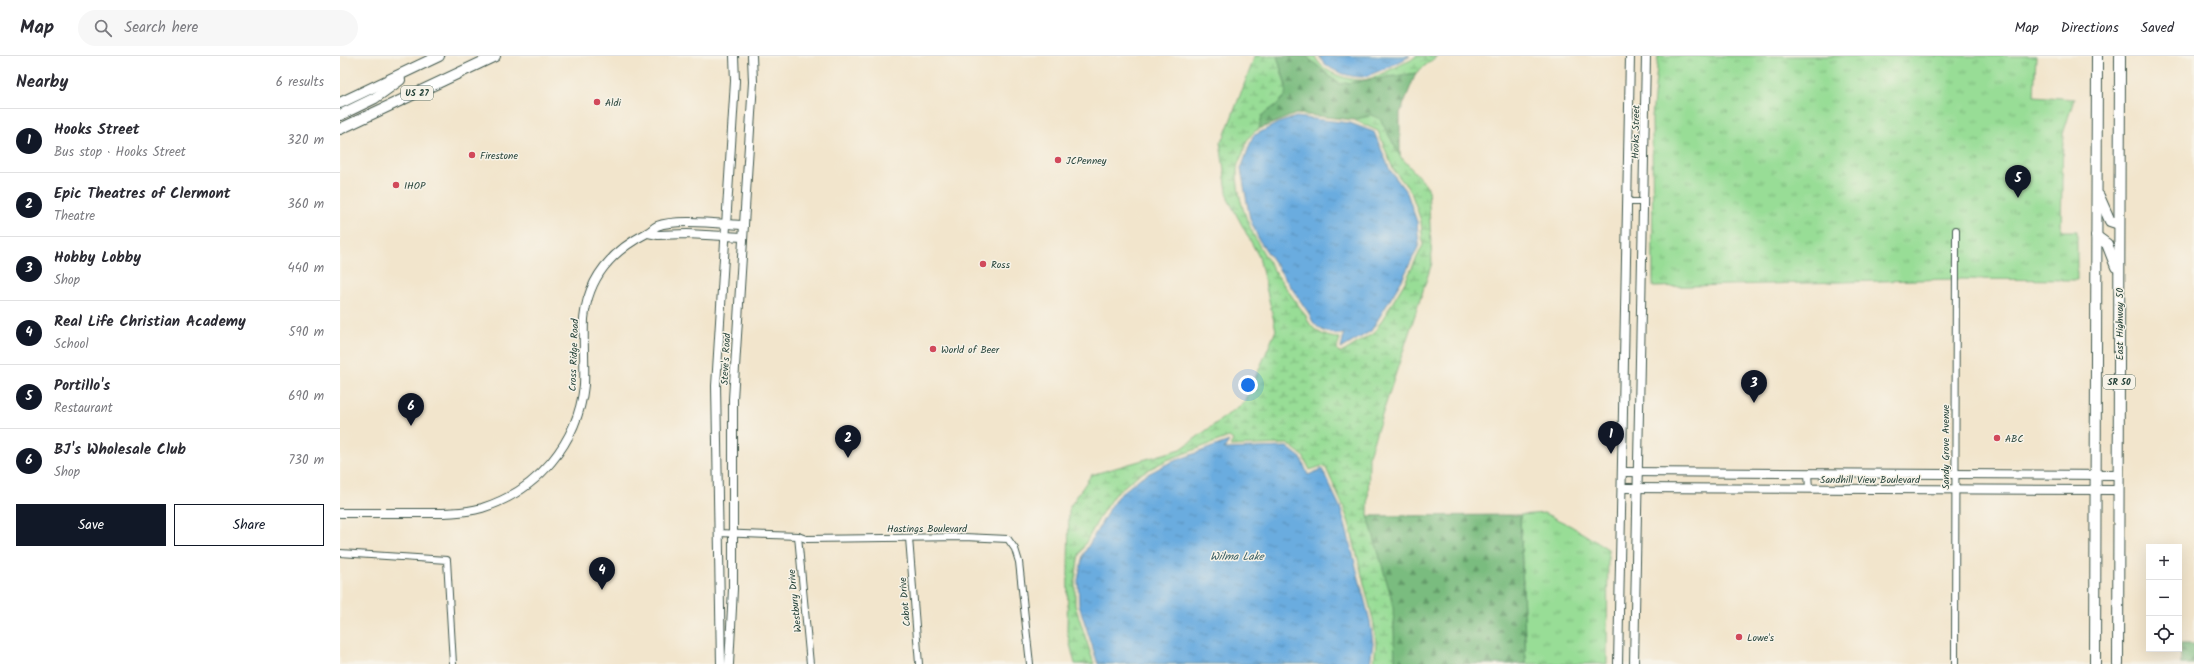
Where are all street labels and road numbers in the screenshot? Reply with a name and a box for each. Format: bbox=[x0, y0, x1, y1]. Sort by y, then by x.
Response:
road number: US 27 bbox=[401, 86, 433, 100]
street label: Hooks Street bbox=[1628, 105, 1644, 159]
street label: East Highway 50 bbox=[2112, 288, 2128, 360]
street label: Cross Ridge Road bbox=[565, 317, 583, 392]
street label: Steve's Road bbox=[717, 332, 735, 386]
road number: SR 50 bbox=[2103, 375, 2135, 389]
street label: Sandy Grove Avenue bbox=[1938, 404, 1954, 490]
street label: Sandhill View Boulevard bbox=[1820, 472, 1921, 488]
street label: Hastings Boulevard bbox=[887, 521, 968, 537]
street label: Westbury Drive bbox=[784, 568, 806, 633]
street label: Cabot Drive bbox=[895, 576, 915, 627]

